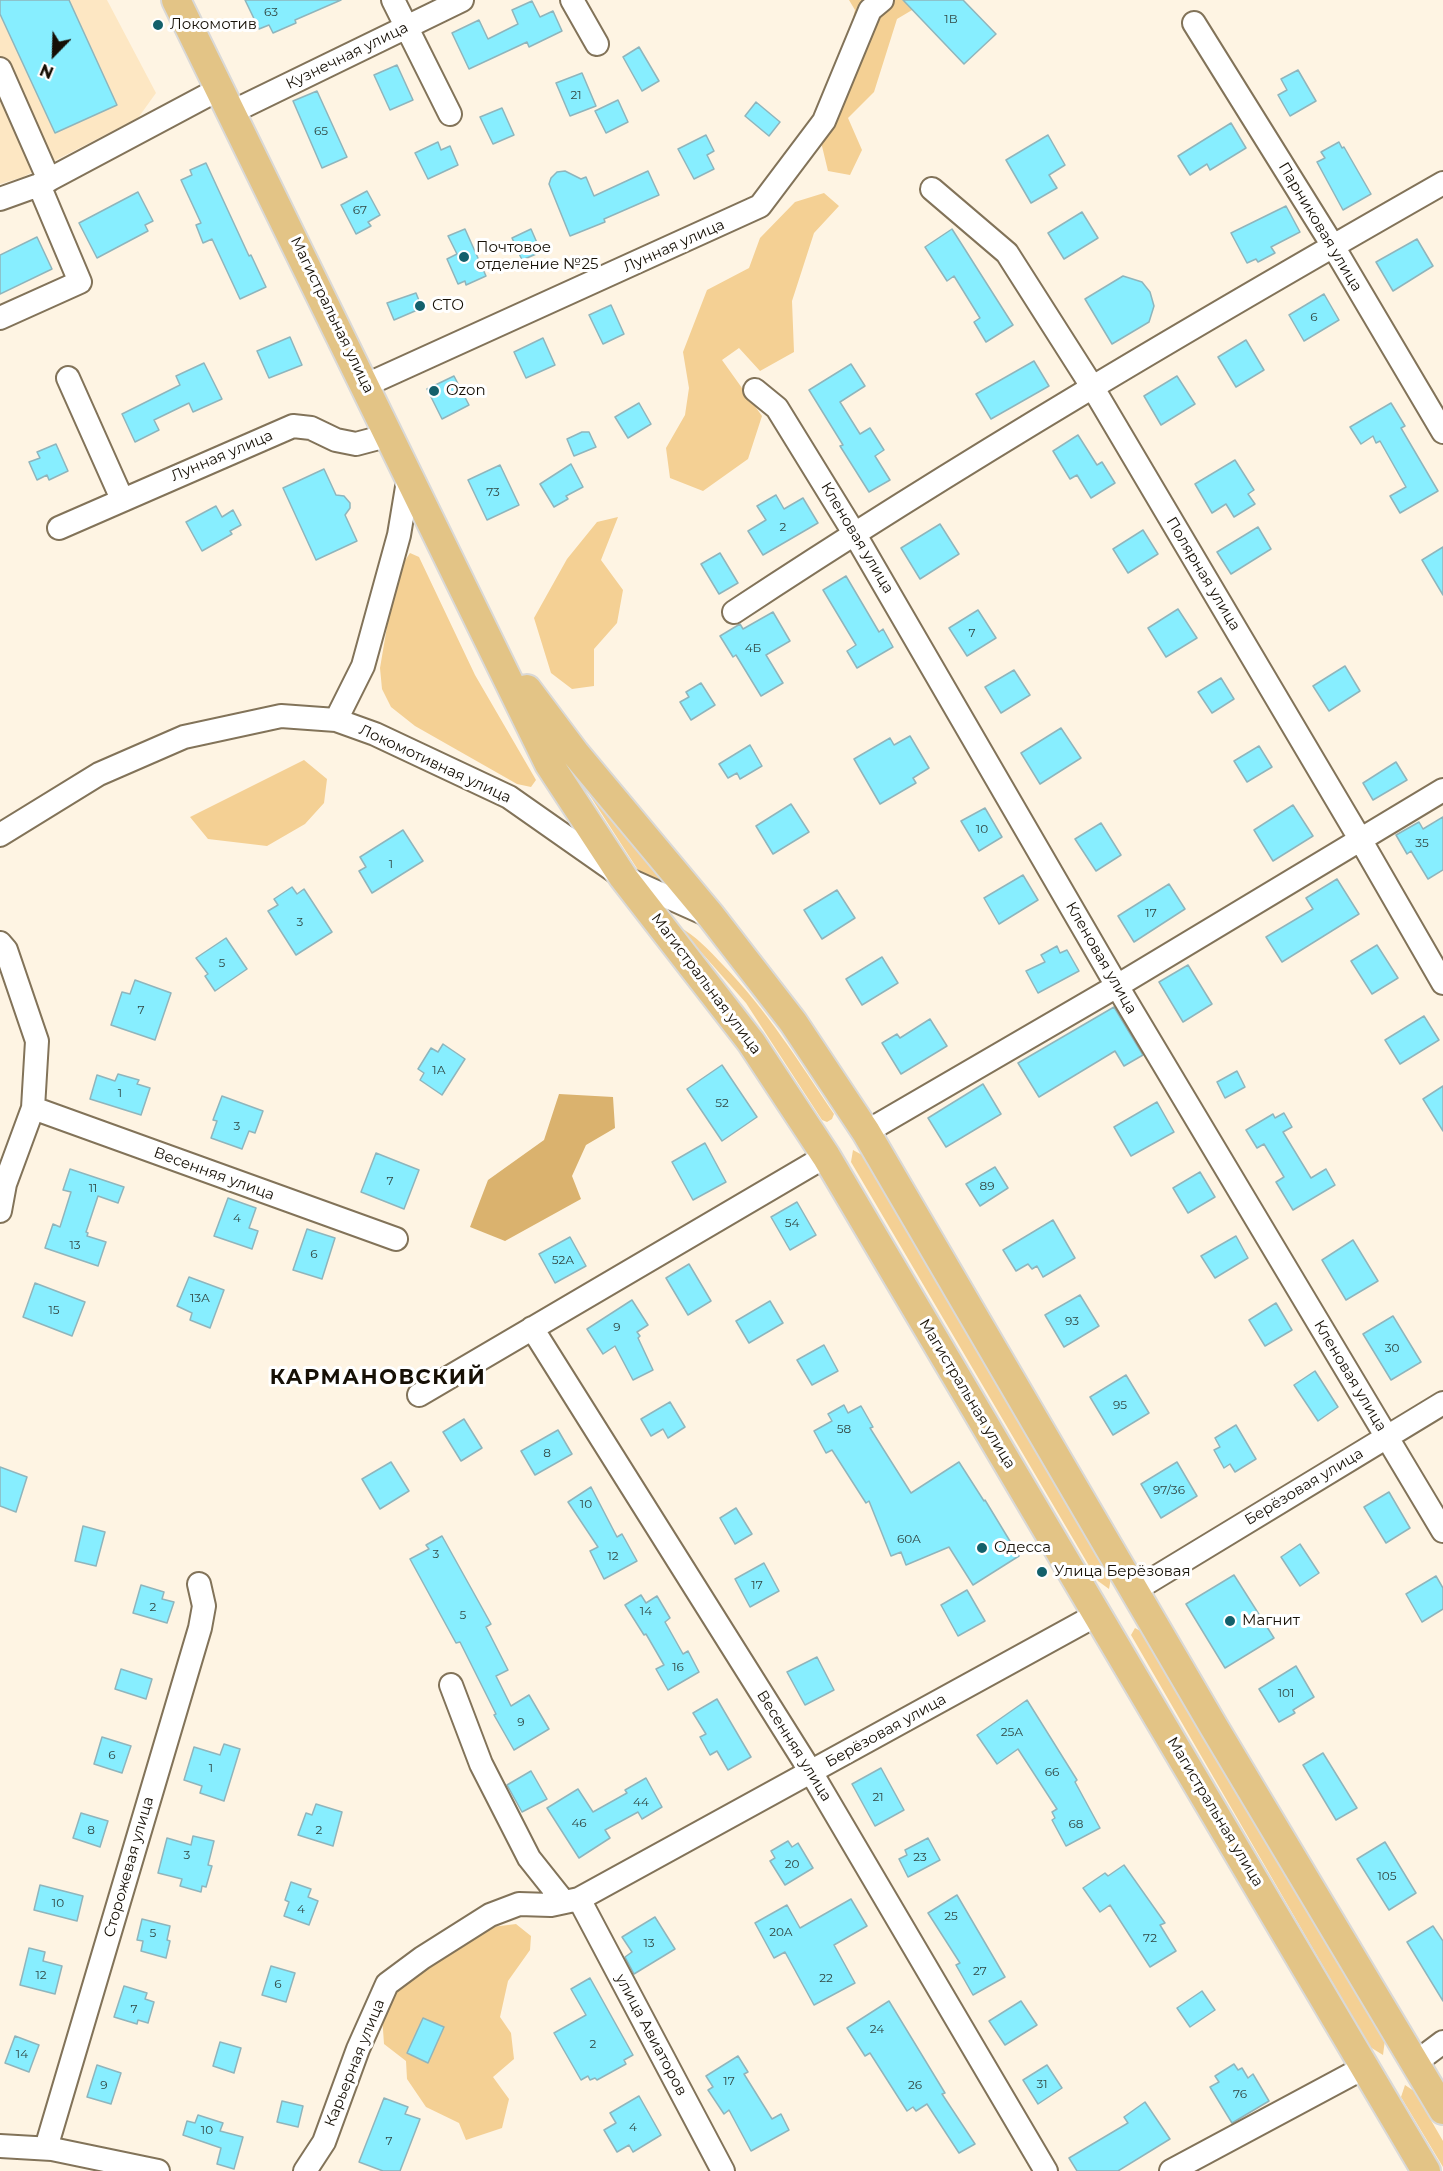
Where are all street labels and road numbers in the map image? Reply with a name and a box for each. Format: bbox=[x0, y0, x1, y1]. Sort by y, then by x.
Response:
street label: Кузнечная улица bbox=[283, 19, 411, 93]
street label: Парниковая улица bbox=[1274, 159, 1366, 295]
street label: Лунная улица bbox=[621, 216, 727, 276]
street label: Магистральная улица bbox=[286, 234, 378, 396]
street label: Лунная улица bbox=[168, 426, 276, 486]
street label: Кленовая улица bbox=[817, 479, 897, 597]
street label: Полярная улица bbox=[1162, 514, 1244, 634]
street label: Локомотивная улица bbox=[356, 721, 514, 807]
street label: Кленовая улица bbox=[1062, 899, 1140, 1017]
street label: Магистральная улица bbox=[647, 910, 765, 1058]
street label: Весенняя улица bbox=[151, 1144, 277, 1204]
street label: Магистральная улица bbox=[915, 1316, 1019, 1472]
street label: Кленовая улица bbox=[1310, 1317, 1390, 1435]
street label: Берёзовая улица bbox=[1242, 1445, 1366, 1529]
street label: Весенняя улица bbox=[753, 1687, 835, 1805]
street label: Берёзовая улица bbox=[823, 1690, 949, 1772]
street label: Магистральная улица bbox=[1163, 1734, 1267, 1890]
street label: Сторожевая улица bbox=[100, 1795, 158, 1939]
street label: улица Авиаторов bbox=[611, 1971, 691, 2099]
street label: Карьерная улица bbox=[321, 1997, 389, 2129]

